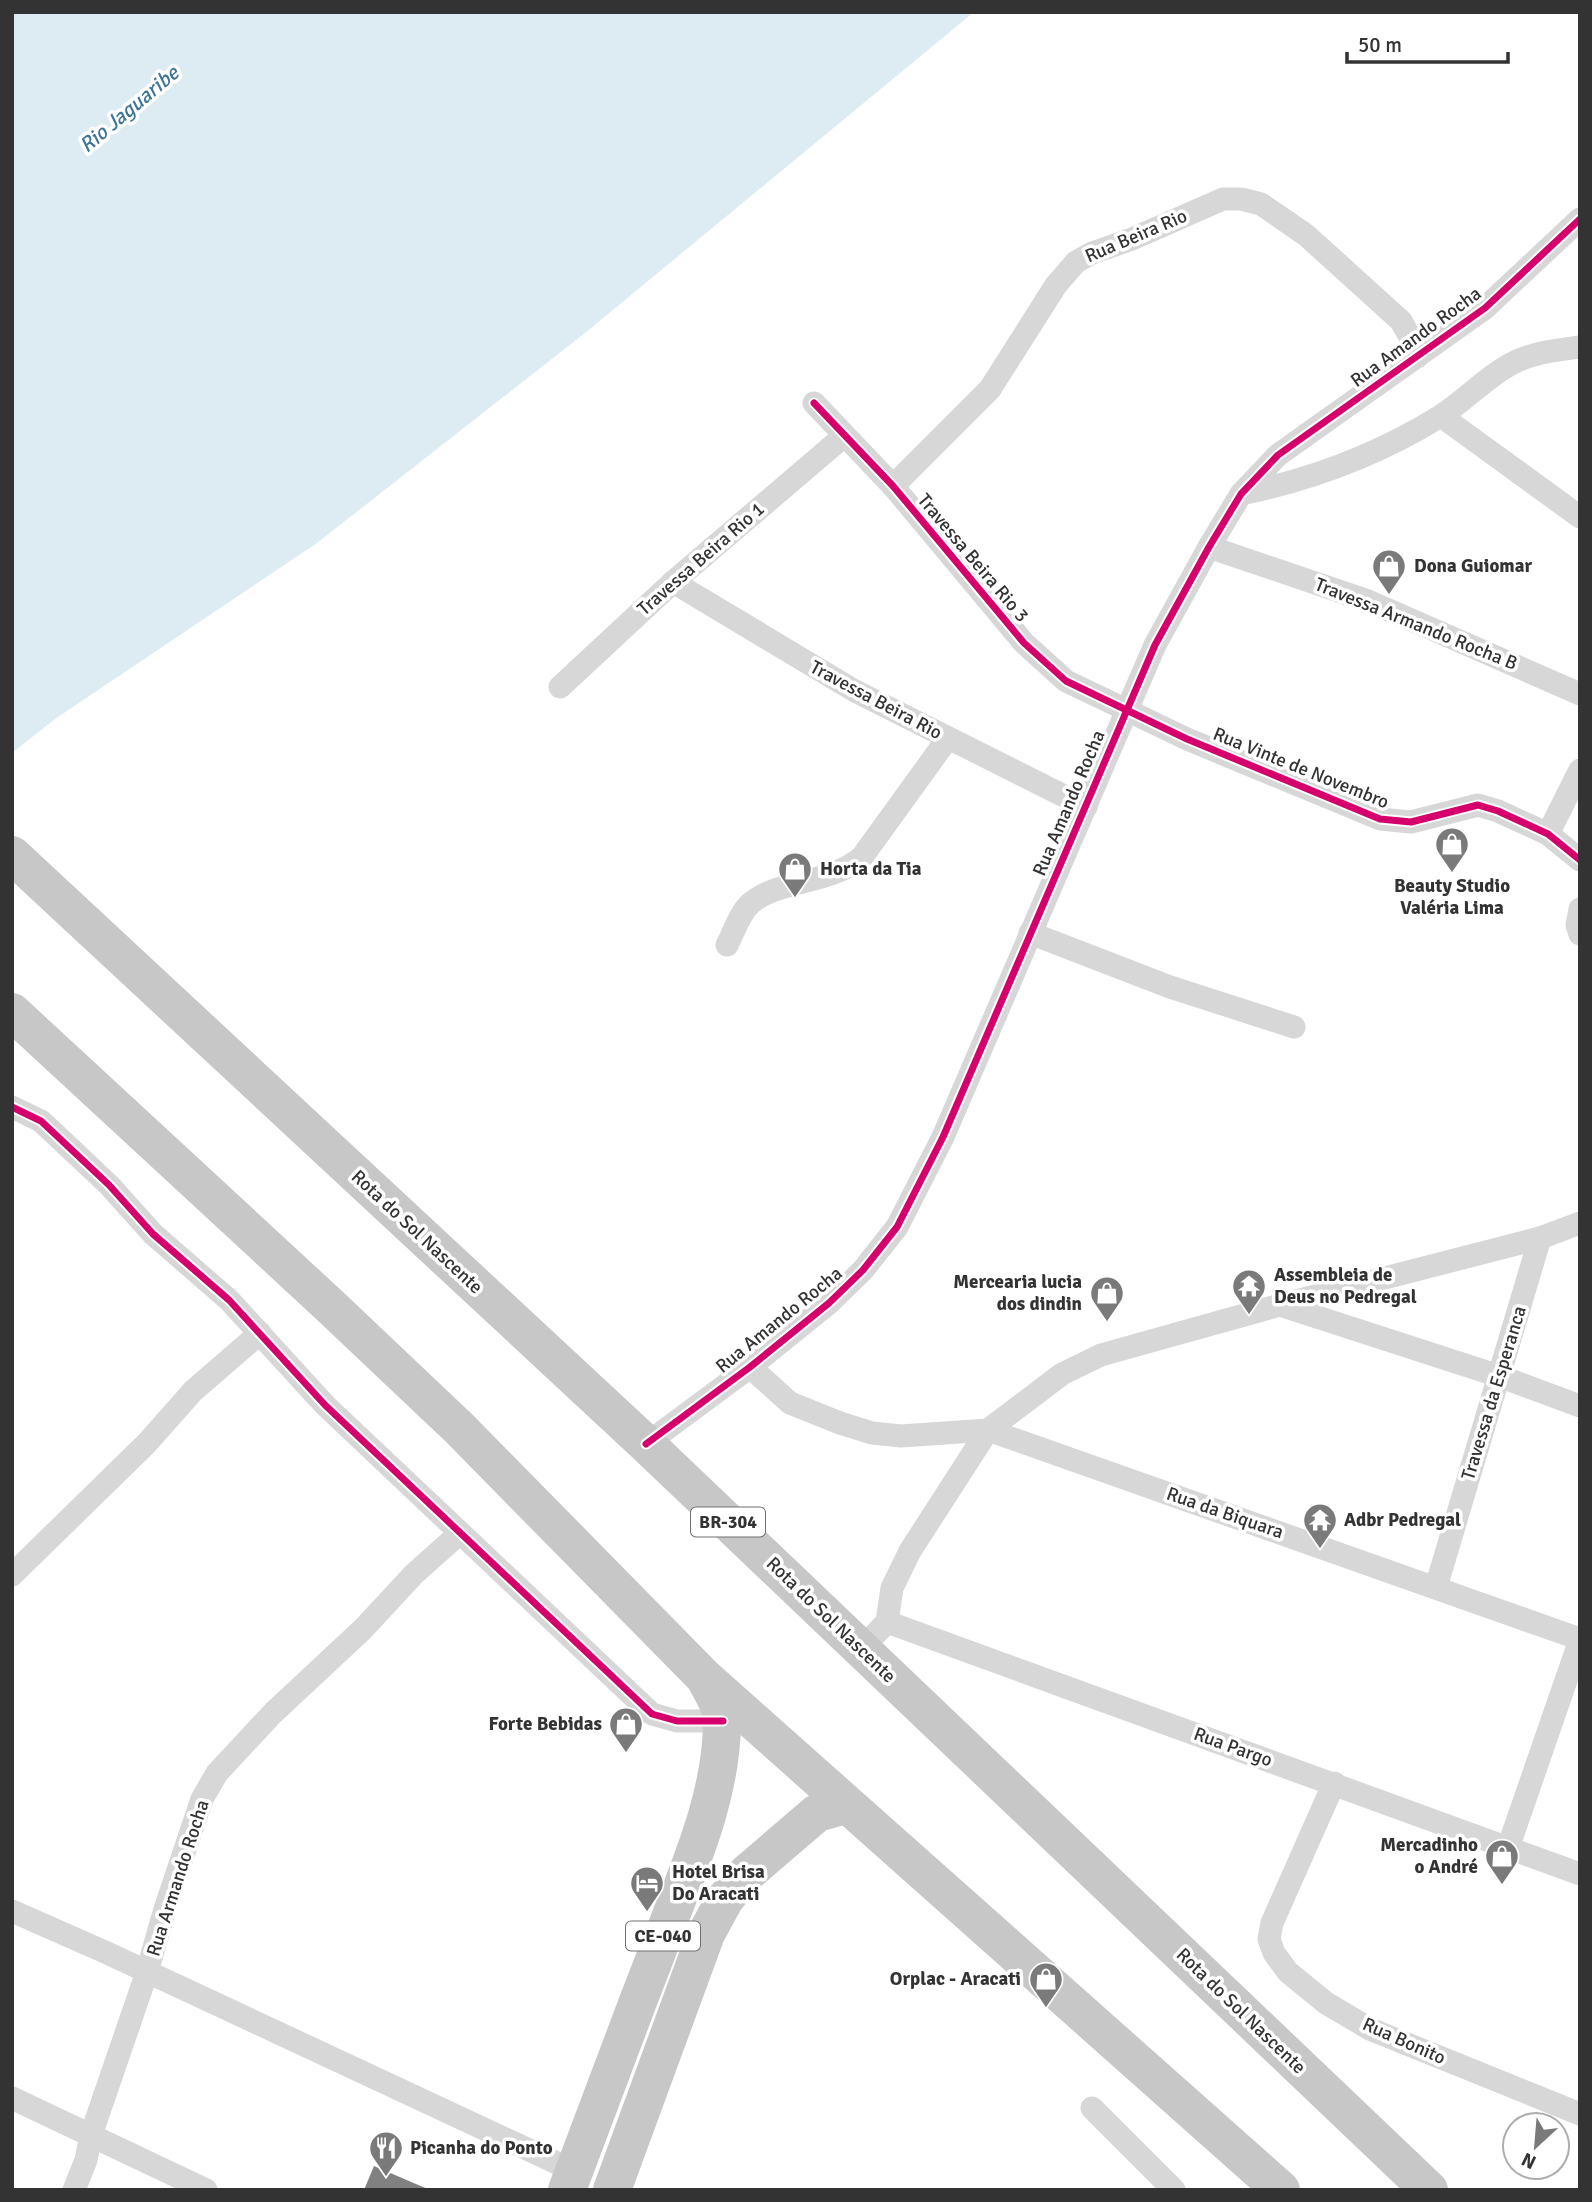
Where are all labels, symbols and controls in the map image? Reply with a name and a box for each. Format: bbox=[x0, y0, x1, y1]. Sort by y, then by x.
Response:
scale bar bbox=[1347, 21, 1508, 65]
text: 50 m bbox=[1358, 32, 1402, 58]
water label: Rio Jaguaribe bbox=[74, 59, 185, 158]
street label: Rua Beira Rio bbox=[1081, 204, 1191, 268]
street label: Rua Amando Rocha bbox=[1346, 281, 1486, 393]
street label: Travessa Beira Rio 3 bbox=[912, 489, 1034, 627]
street label: Travessa Beira Rio 1 bbox=[632, 497, 770, 621]
shop icon: Dona Guiomar bbox=[1370, 547, 1408, 596]
place label: Dona Guiomar bbox=[1414, 554, 1532, 578]
street label: Travessa Armando Rocha B bbox=[1311, 572, 1521, 676]
street label: Travessa Beira Rio bbox=[806, 655, 946, 745]
street label: Rua Vinte de Novembro bbox=[1209, 722, 1393, 814]
street label: Rua Amando Rocha bbox=[1027, 726, 1111, 880]
shop icon: Beauty Studio Valéria Lima bbox=[1433, 825, 1471, 874]
shop icon: Horta da Tia bbox=[776, 850, 814, 899]
place label: Horta da Tia bbox=[820, 857, 922, 881]
place label: Beauty Studio Valéria Lima bbox=[1394, 874, 1510, 920]
street label: Rota do Sol Nascente bbox=[346, 1165, 488, 1299]
street label: Rua Amando Rocha bbox=[711, 1262, 847, 1378]
place label: Assembleia de Deus no Pedregal bbox=[1274, 1263, 1417, 1309]
temple icon: Assembleia de Deus no Pedregal bbox=[1230, 1267, 1268, 1316]
place label: Mercearia lucia dos dindin bbox=[953, 1270, 1082, 1316]
shop icon: Mercearia lucia dos dindin bbox=[1088, 1274, 1126, 1323]
street label: Travessa da Esperanca bbox=[1456, 1303, 1532, 1483]
street label: Rua da Biquara bbox=[1163, 1482, 1287, 1544]
temple icon: Adbr Pedregal bbox=[1301, 1501, 1339, 1550]
road number: BR-304 bbox=[691, 1507, 765, 1536]
place label: Adbr Pedregal bbox=[1344, 1508, 1461, 1532]
street label: Rota do Sol Nascente bbox=[761, 1552, 901, 1688]
shop icon: Forte Bebidas bbox=[607, 1705, 645, 1754]
place label: Forte Bebidas bbox=[488, 1712, 602, 1736]
street label: Rua Pargo bbox=[1190, 1722, 1276, 1772]
street label: Rua Armando Rocha bbox=[141, 1797, 215, 1959]
place label: Mercadinho o André bbox=[1380, 1833, 1478, 1879]
shop icon: Mercadinho o André bbox=[1483, 1837, 1521, 1886]
place label: Hotel Brisa Do Aracati bbox=[672, 1860, 765, 1906]
hotel icon: Hotel Brisa Do Aracati bbox=[628, 1864, 666, 1913]
road number: CE-040 bbox=[626, 1922, 700, 1950]
street label: Rota do Sol Nascente bbox=[1171, 1943, 1311, 2079]
shop icon: Orplac - Aracati bbox=[1027, 1960, 1065, 2009]
place label: Orplac - Aracati bbox=[890, 1967, 1021, 1991]
street label: Rua Bonito bbox=[1359, 2012, 1449, 2070]
north arrow bbox=[1501, 2111, 1571, 2181]
restaurant icon: Picanha do Ponto bbox=[367, 2129, 405, 2178]
place label: Picanha do Ponto bbox=[410, 2136, 553, 2160]
text: N bbox=[1518, 2147, 1540, 2174]

